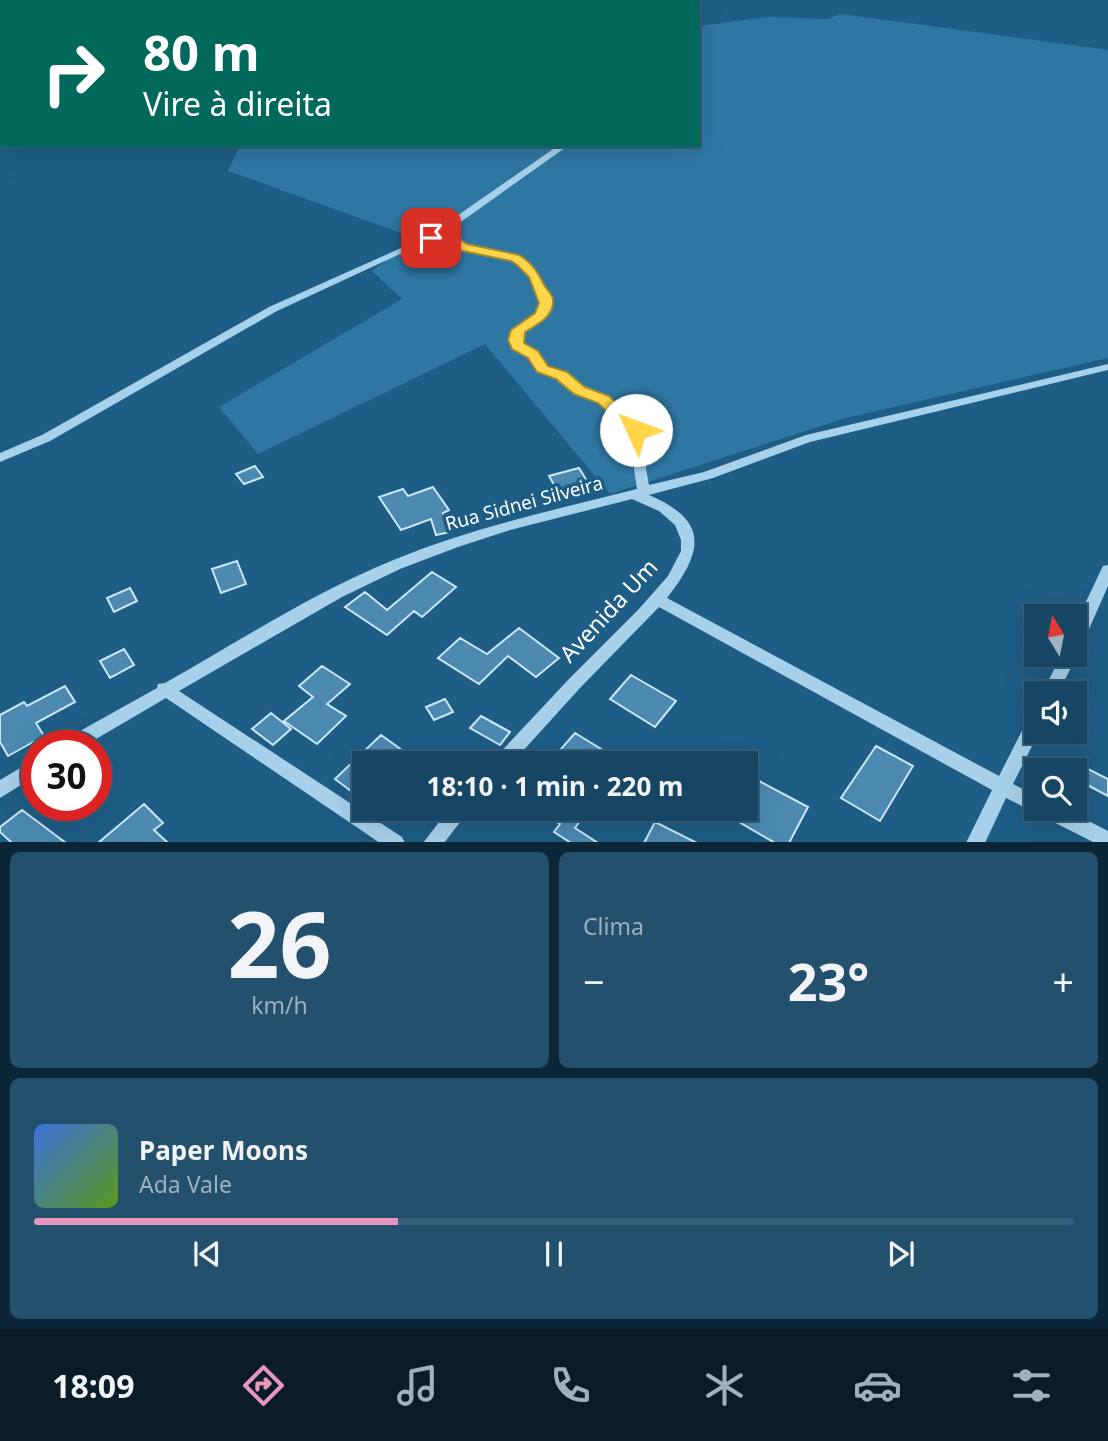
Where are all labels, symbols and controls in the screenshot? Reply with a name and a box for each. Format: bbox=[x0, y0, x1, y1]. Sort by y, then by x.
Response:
text: 80 m bbox=[143, 19, 260, 85]
icon: right bbox=[28, 28, 119, 119]
text: Vire à direita bbox=[143, 82, 332, 125]
pin bbox=[401, 208, 461, 268]
icon: arrive bbox=[412, 219, 450, 257]
position arrow bbox=[599, 393, 673, 467]
street label: Rua Sidnei Silveira bbox=[442, 469, 606, 537]
street label: Avenida Um bbox=[552, 551, 664, 669]
north arrow bbox=[1024, 604, 1087, 667]
map controls bbox=[1024, 604, 1087, 821]
button: sound bbox=[1024, 681, 1087, 744]
speed limit sign: 30 bbox=[21, 730, 112, 821]
button: search bbox=[1024, 758, 1087, 821]
text: 18:10 · 1 min · 220 m bbox=[427, 768, 683, 804]
text: 26 bbox=[227, 881, 332, 1005]
text: Clima bbox=[583, 910, 644, 942]
text: 23° bbox=[788, 945, 869, 1016]
text: − bbox=[583, 955, 605, 1007]
text: + bbox=[1052, 955, 1074, 1007]
text: km/h bbox=[251, 989, 308, 1021]
text: Paper Moons bbox=[139, 1132, 308, 1168]
text: Ada Vale bbox=[139, 1168, 232, 1200]
icon: previous bbox=[188, 1235, 226, 1273]
icon: pause bbox=[535, 1235, 573, 1273]
icon: next bbox=[882, 1235, 920, 1273]
icon: directions bbox=[239, 1361, 288, 1410]
icon: music bbox=[393, 1361, 442, 1410]
icon: phone bbox=[546, 1361, 595, 1410]
icon: climate bbox=[700, 1361, 749, 1410]
icon: car bbox=[853, 1361, 902, 1410]
icon: filters bbox=[1007, 1361, 1056, 1410]
text: 18:09 bbox=[52, 1364, 134, 1407]

